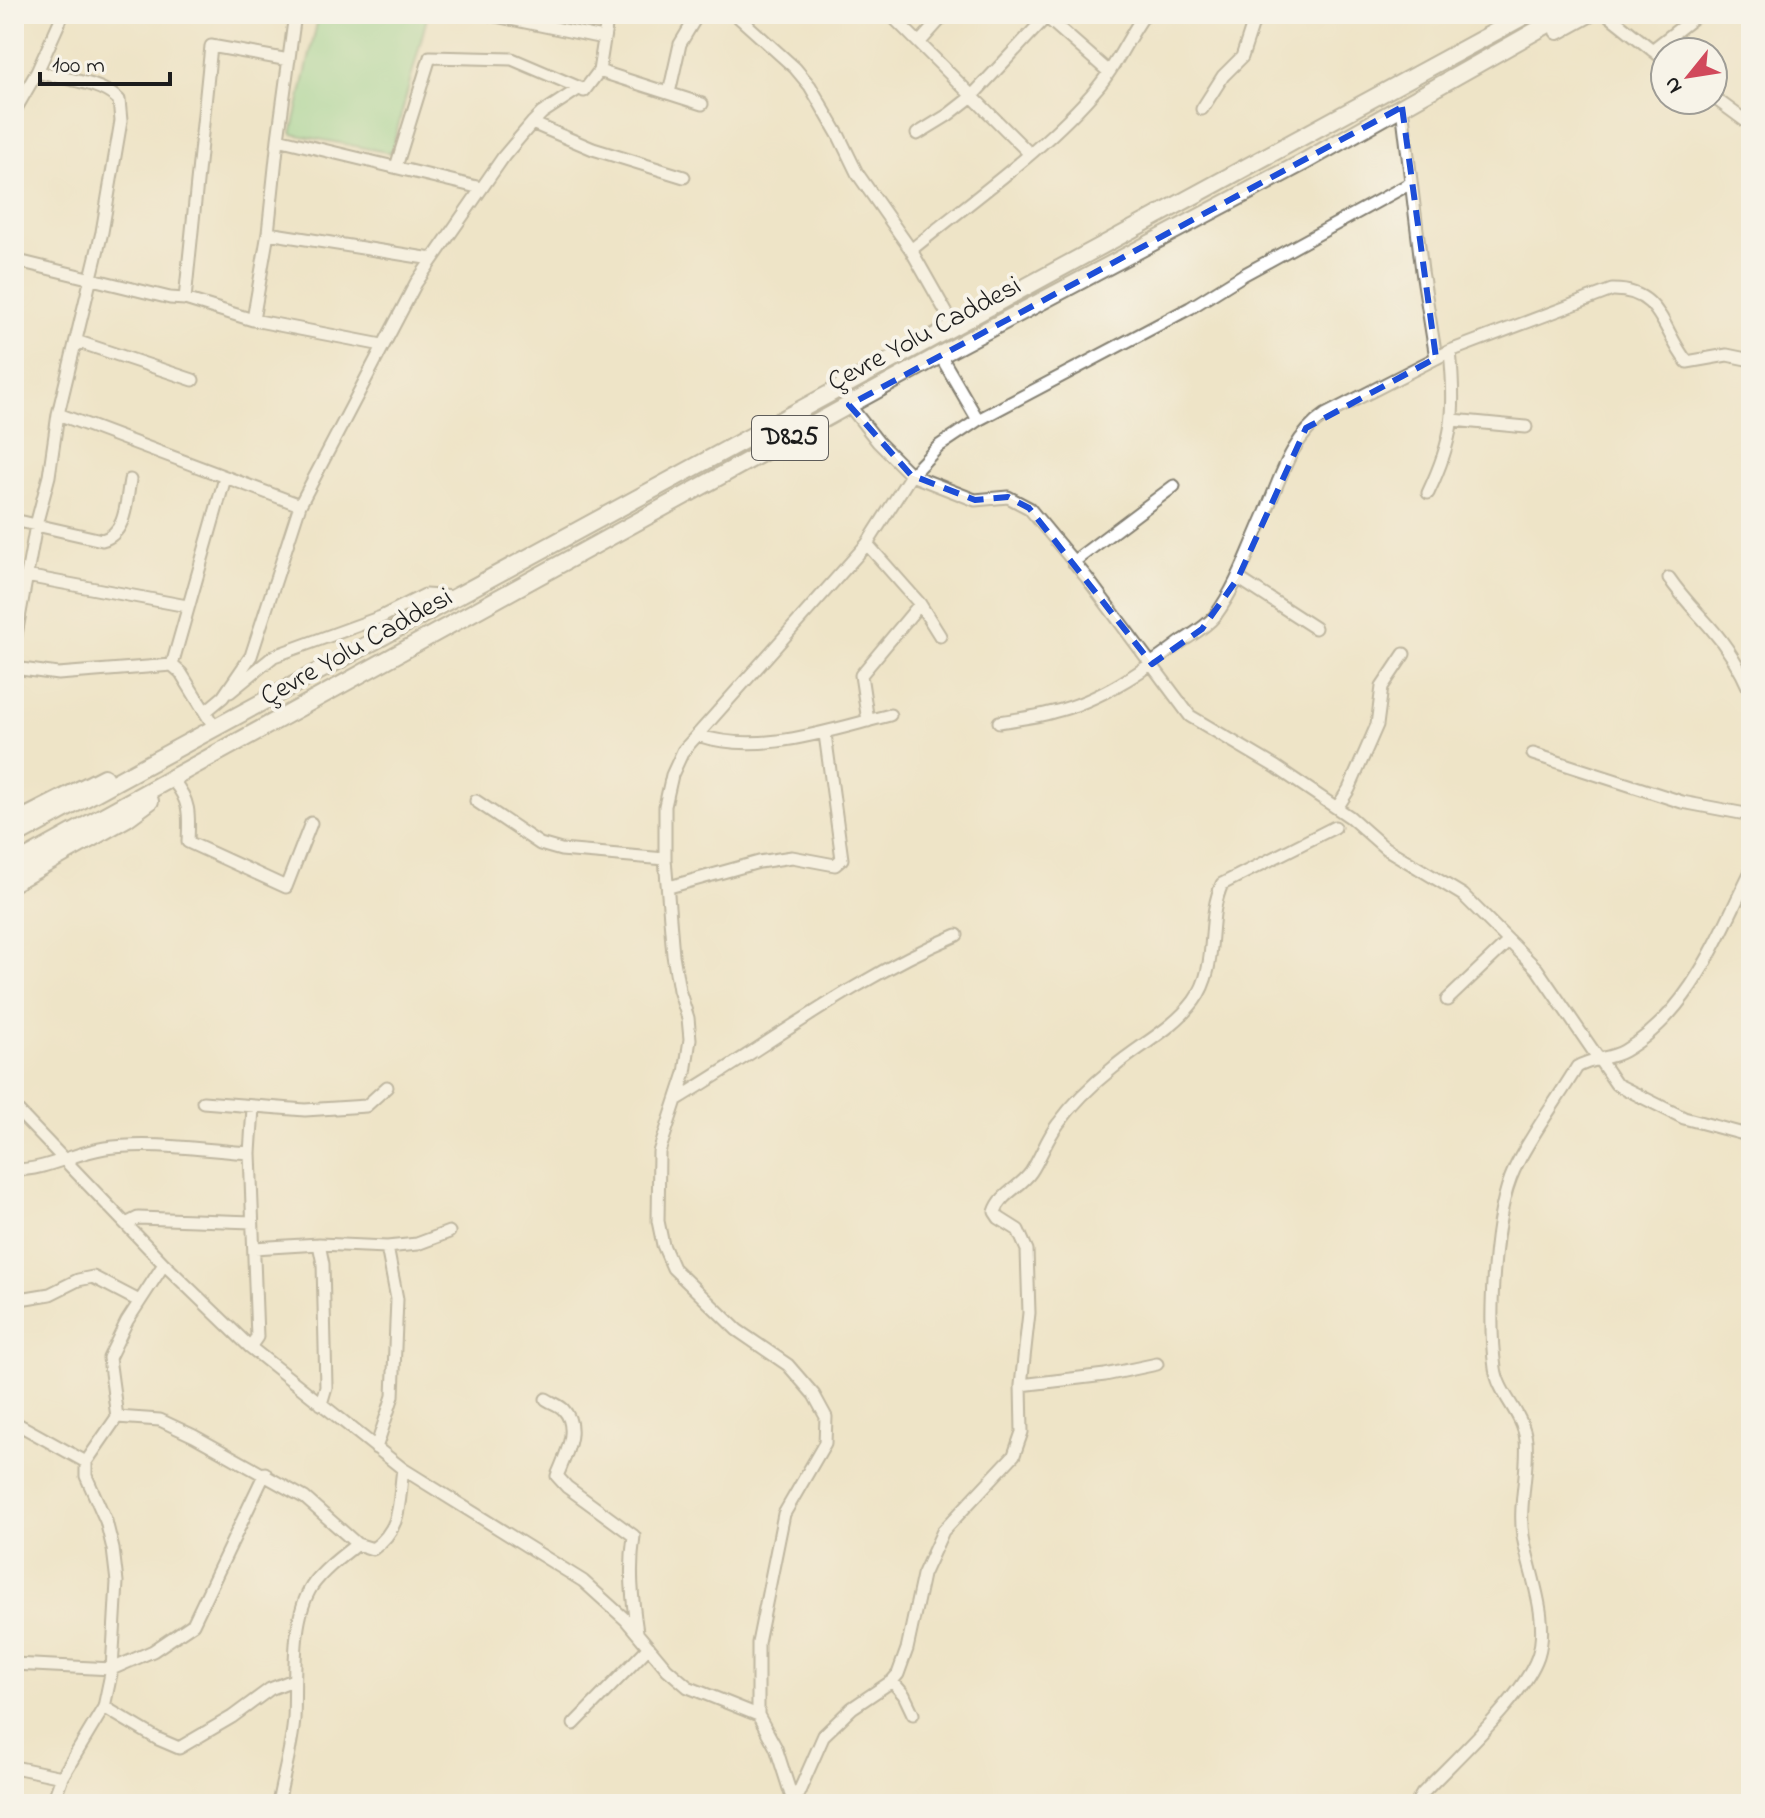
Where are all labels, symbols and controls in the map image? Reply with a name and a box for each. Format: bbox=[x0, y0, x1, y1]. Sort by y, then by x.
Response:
scale bar bbox=[40, 36, 170, 86]
north arrow bbox=[1649, 36, 1729, 116]
text: 100 m bbox=[52, 49, 105, 84]
text: N bbox=[1657, 70, 1692, 99]
street label: Çevre Yolu Caddesi bbox=[821, 267, 1029, 403]
road number: D825 bbox=[752, 416, 828, 460]
street label: Çevre Yolu Caddesi bbox=[253, 578, 461, 718]

